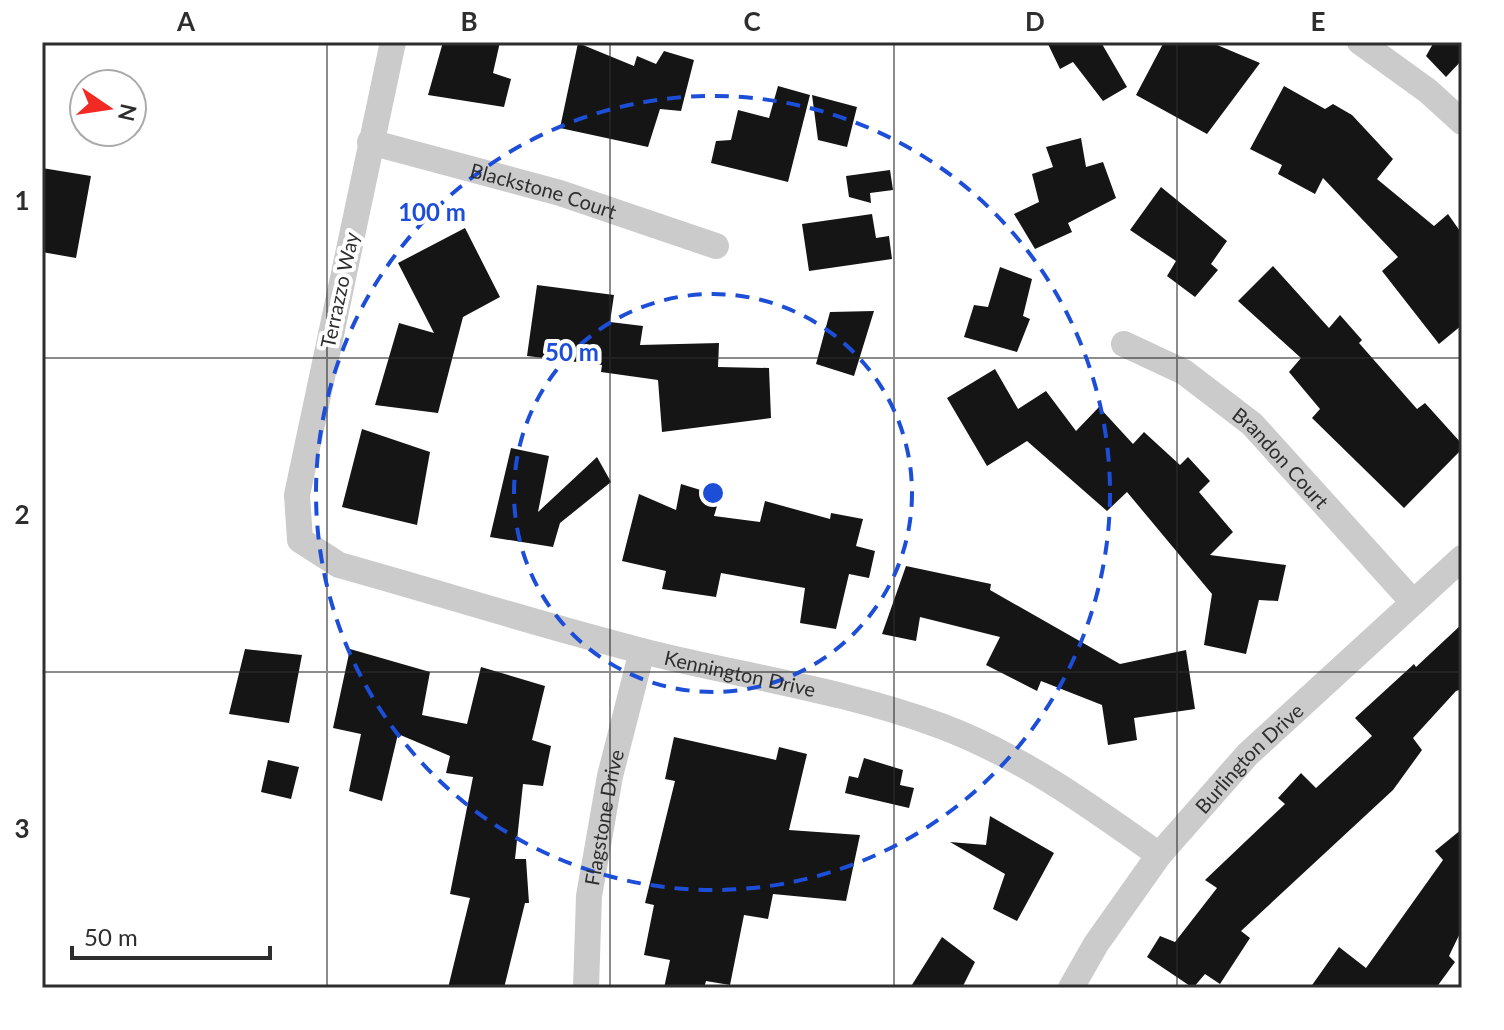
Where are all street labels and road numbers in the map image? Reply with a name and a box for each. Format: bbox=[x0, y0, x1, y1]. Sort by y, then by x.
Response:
street label: Blackstone Court bbox=[468, 157, 620, 223]
street label: Terrazzo Way bbox=[315, 229, 363, 350]
street label: Brandon Court bbox=[1228, 402, 1334, 513]
street label: Kennington Drive bbox=[662, 645, 818, 701]
street label: Burlington Drive bbox=[1190, 698, 1308, 818]
street label: Flagstone Drive bbox=[579, 747, 628, 887]

